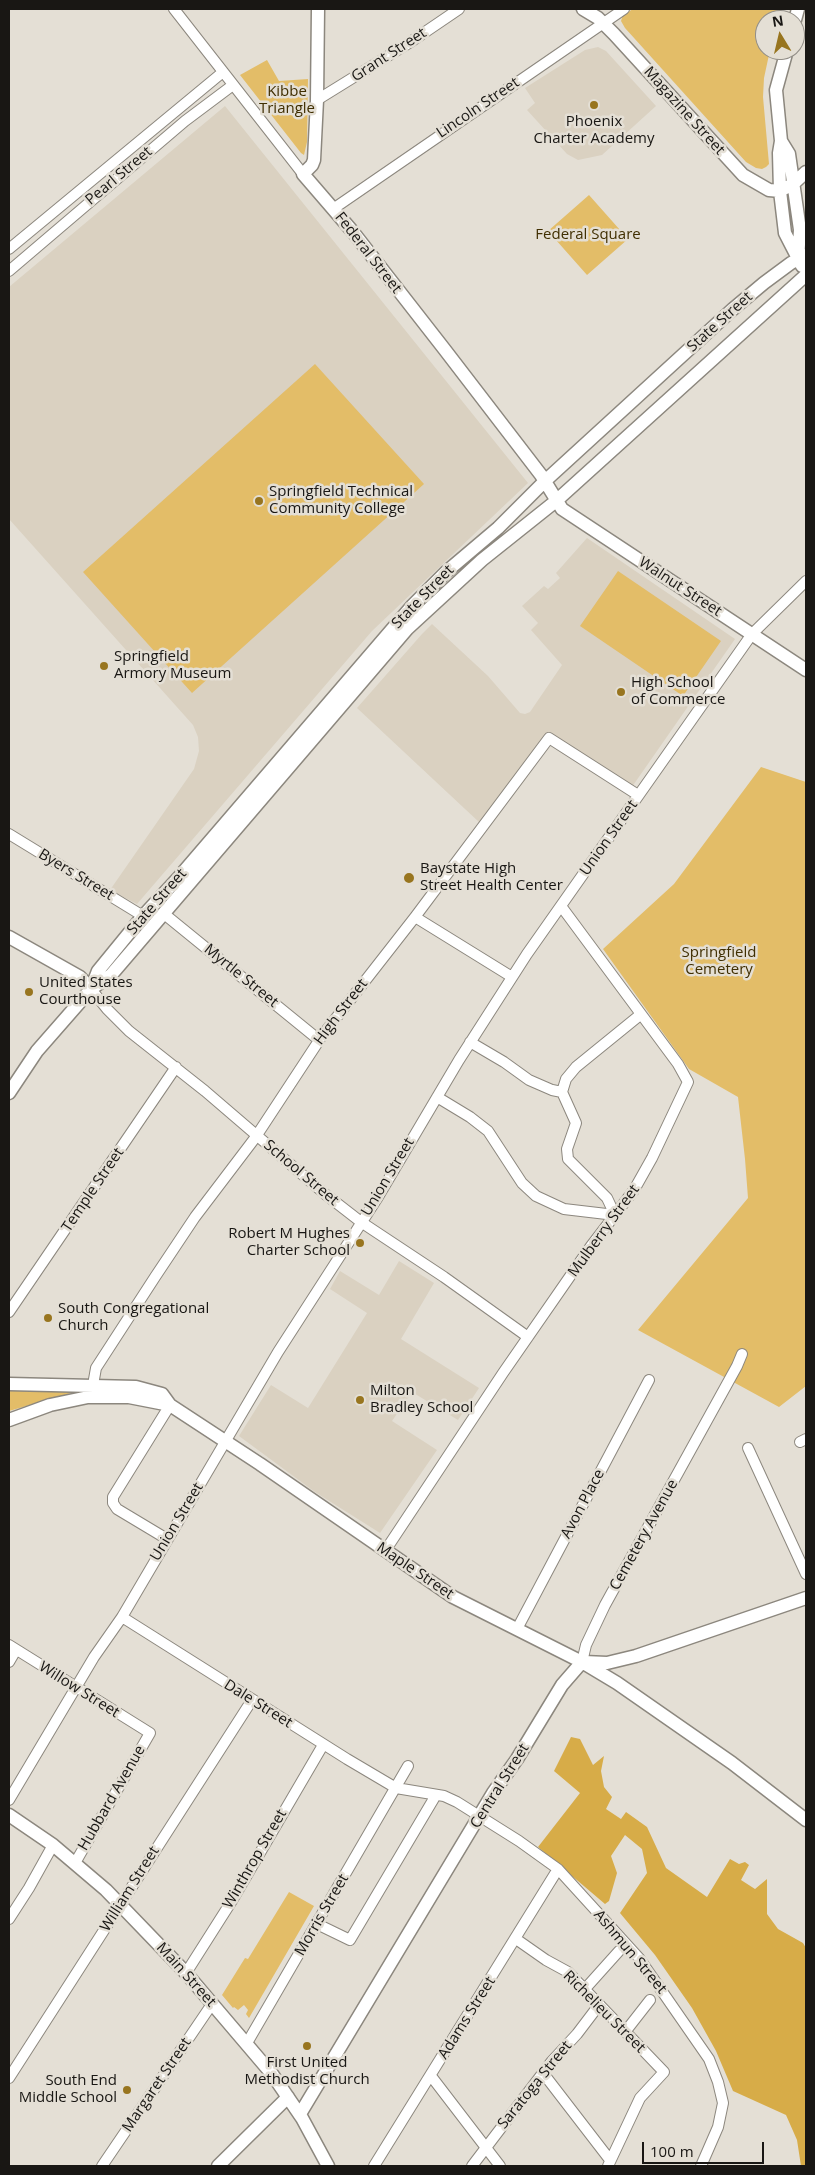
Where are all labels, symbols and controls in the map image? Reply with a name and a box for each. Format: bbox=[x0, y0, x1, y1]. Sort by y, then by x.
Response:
north arrow bbox=[755, 10, 805, 60]
text: N bbox=[771, 10, 785, 31]
street label: Grant Street bbox=[348, 24, 430, 86]
street label: Magazine Street bbox=[640, 63, 728, 159]
street label: Lincoln Street bbox=[433, 74, 523, 142]
park label: Kibbe Triangle bbox=[259, 83, 315, 118]
marker: Phoenix Charter Academy bbox=[588, 99, 600, 111]
place label: Phoenix Charter Academy bbox=[534, 113, 654, 148]
street label: Pearl Street bbox=[82, 143, 156, 209]
street label: Federal Street bbox=[331, 209, 405, 297]
park label: Federal Square bbox=[535, 226, 641, 244]
street label: State Street bbox=[684, 288, 756, 356]
place label: Springfield Technical Community College bbox=[269, 483, 413, 518]
marker: Springfield Technical Community College bbox=[253, 495, 265, 507]
street label: Walnut Street bbox=[635, 553, 725, 621]
street label: State Street bbox=[388, 561, 458, 633]
place label: Springfield Armory Museum bbox=[114, 648, 231, 683]
marker: Springfield Armory Museum bbox=[98, 660, 110, 672]
place label: High School of Commerce bbox=[631, 674, 725, 709]
marker: High School of Commerce bbox=[615, 686, 627, 698]
street label: Union Street bbox=[576, 797, 642, 879]
street label: Byers Street bbox=[35, 845, 117, 905]
place label: Baystate High Street Health Center bbox=[420, 860, 563, 895]
street label: State Street bbox=[123, 865, 191, 939]
marker: Baystate High Street Health Center bbox=[402, 871, 416, 885]
street label: Myrtle Street bbox=[200, 941, 282, 1011]
park label: Springfield Cemetery bbox=[682, 944, 756, 979]
place label: United States Courthouse bbox=[39, 974, 133, 1009]
street label: High Street bbox=[310, 975, 372, 1049]
marker: United States Courthouse bbox=[23, 986, 35, 998]
street label: Union Street bbox=[358, 1135, 418, 1219]
street label: School Street bbox=[260, 1136, 342, 1210]
street label: Temple Street bbox=[58, 1144, 128, 1236]
street label: Mulberry Street bbox=[564, 1181, 644, 1281]
place label: Robert M Hughes Charter School bbox=[228, 1225, 350, 1260]
marker: Robert M Hughes Charter School bbox=[354, 1237, 366, 1249]
place label: South Congregational Church bbox=[58, 1300, 209, 1335]
marker: South Congregational Church bbox=[42, 1312, 54, 1324]
place label: Milton Bradley School bbox=[370, 1382, 473, 1417]
marker: Milton Bradley School bbox=[354, 1394, 366, 1406]
street label: Avon Place bbox=[557, 1466, 609, 1542]
street label: Cemetery Avenue bbox=[606, 1477, 682, 1593]
street label: Union Street bbox=[147, 1480, 207, 1564]
street label: Maple Street bbox=[373, 1539, 457, 1603]
street label: Willow Street bbox=[35, 1658, 123, 1722]
street label: Dale Street bbox=[220, 1676, 296, 1732]
street label: Central Street bbox=[467, 1740, 533, 1832]
street label: Hubbard Avenue bbox=[75, 1742, 149, 1854]
street label: Winthrop Street bbox=[219, 1806, 291, 1912]
street label: William Street bbox=[97, 1843, 163, 1935]
street label: Morris Street bbox=[291, 1871, 353, 1959]
street label: Ashmun Street bbox=[590, 1906, 670, 1998]
street label: Main Street bbox=[152, 1939, 220, 2011]
street label: Richelieu Street bbox=[559, 1967, 649, 2057]
street label: Adams Street bbox=[435, 1973, 499, 2063]
street label: Margaret Street bbox=[119, 2034, 195, 2136]
street label: Saratoga Street bbox=[494, 2038, 576, 2132]
marker: First United Methodist Church bbox=[301, 2040, 313, 2052]
place label: First United Methodist Church bbox=[244, 2054, 370, 2089]
place label: South End Middle School bbox=[19, 2072, 117, 2107]
marker: South End Middle School bbox=[121, 2084, 133, 2096]
scale bar bbox=[645, 2132, 768, 2164]
text: 100 m bbox=[650, 2141, 694, 2161]

